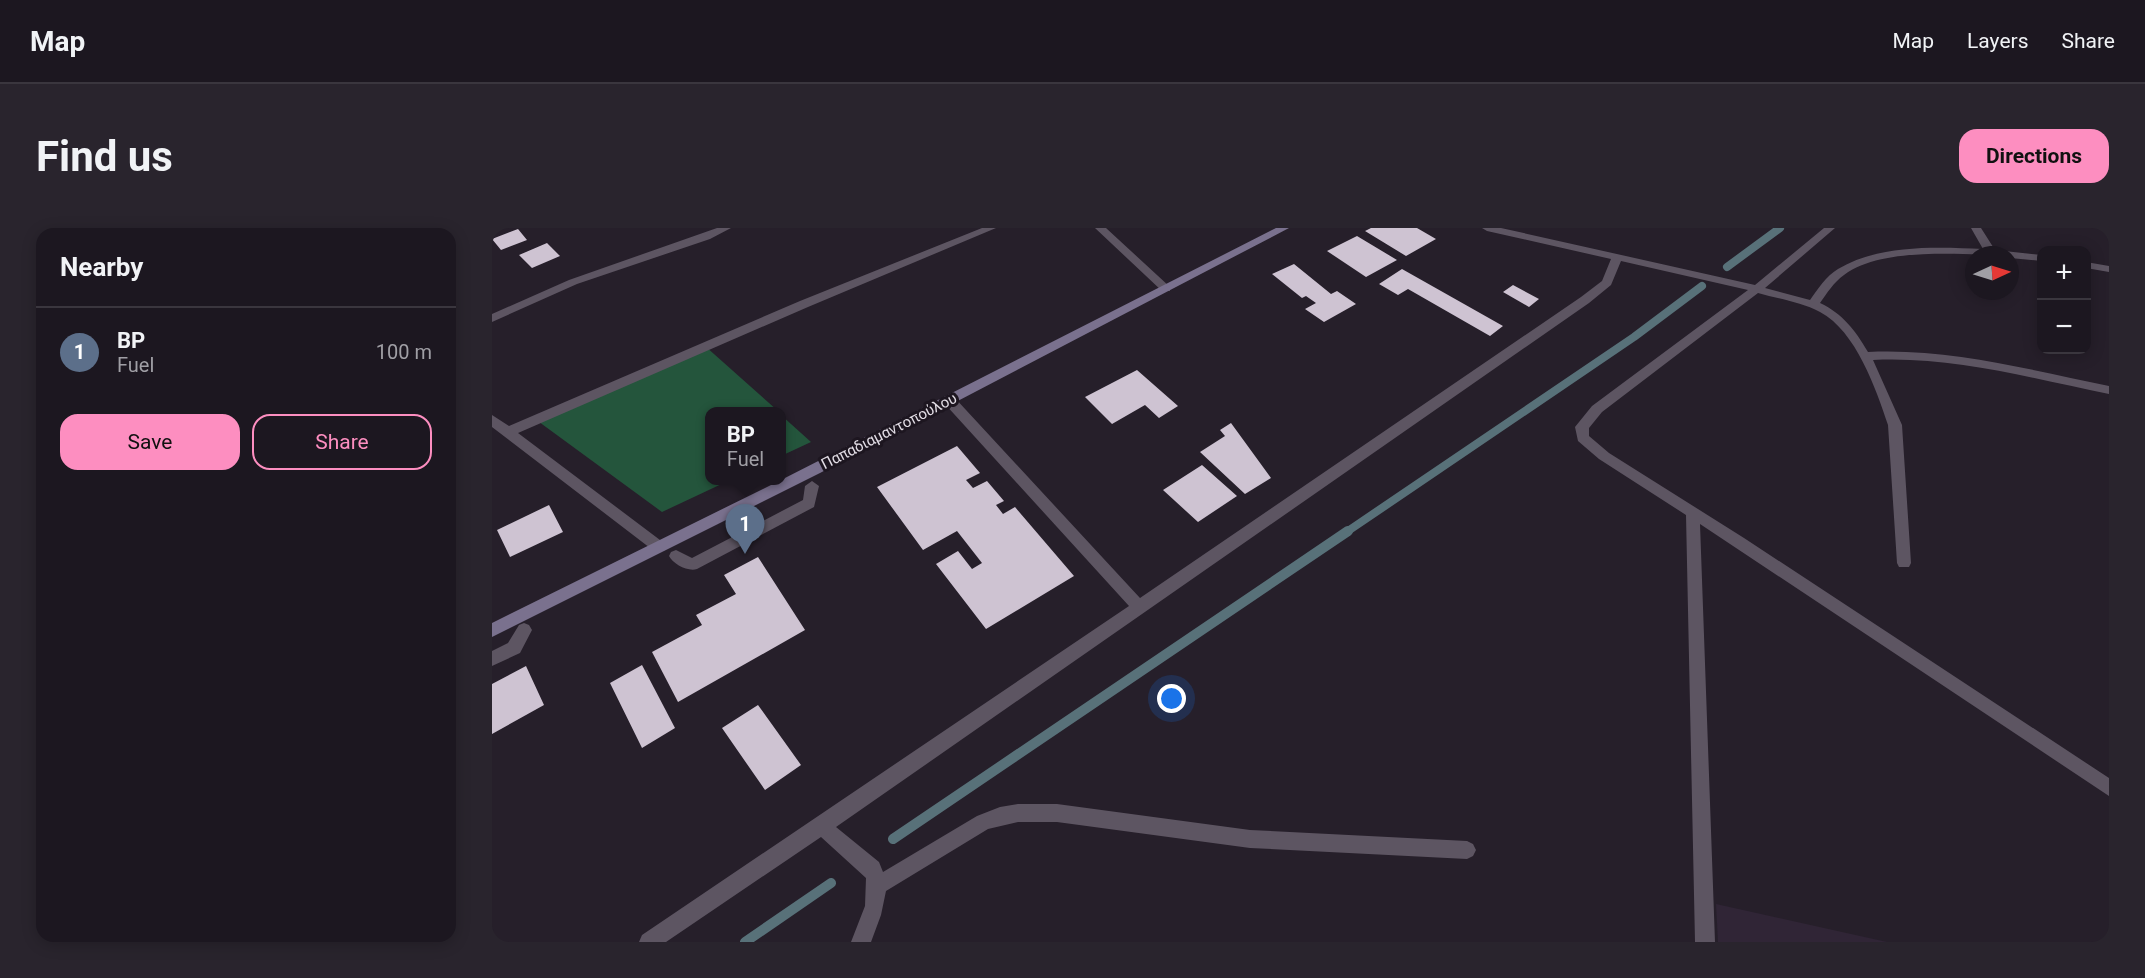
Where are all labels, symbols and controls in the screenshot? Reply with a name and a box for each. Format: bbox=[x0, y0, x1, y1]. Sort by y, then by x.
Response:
text: Map bbox=[30, 25, 85, 58]
text: Map bbox=[1892, 29, 1934, 53]
text: Layers bbox=[1967, 29, 2028, 53]
text: Share bbox=[2061, 29, 2115, 53]
button: Directions bbox=[1959, 129, 2109, 183]
text: Find us bbox=[36, 132, 173, 181]
north arrow bbox=[1965, 246, 2019, 300]
map controls bbox=[2037, 246, 2091, 354]
button: + bbox=[2037, 246, 2091, 300]
text: Nearby bbox=[60, 252, 143, 282]
button: − bbox=[2037, 300, 2091, 354]
text: BP bbox=[117, 328, 145, 353]
text: 1 bbox=[74, 340, 85, 364]
text: 100 m bbox=[376, 340, 432, 364]
text: Fuel bbox=[117, 353, 154, 377]
street label: Παπαδιαμαντοπούλου bbox=[818, 389, 960, 473]
popup bbox=[705, 407, 786, 485]
button: Save bbox=[60, 414, 240, 470]
button: Share bbox=[252, 414, 432, 470]
text: BP bbox=[727, 422, 755, 447]
text: Fuel bbox=[727, 447, 764, 471]
pin: 1 bbox=[726, 504, 764, 554]
your location bbox=[1157, 684, 1186, 713]

